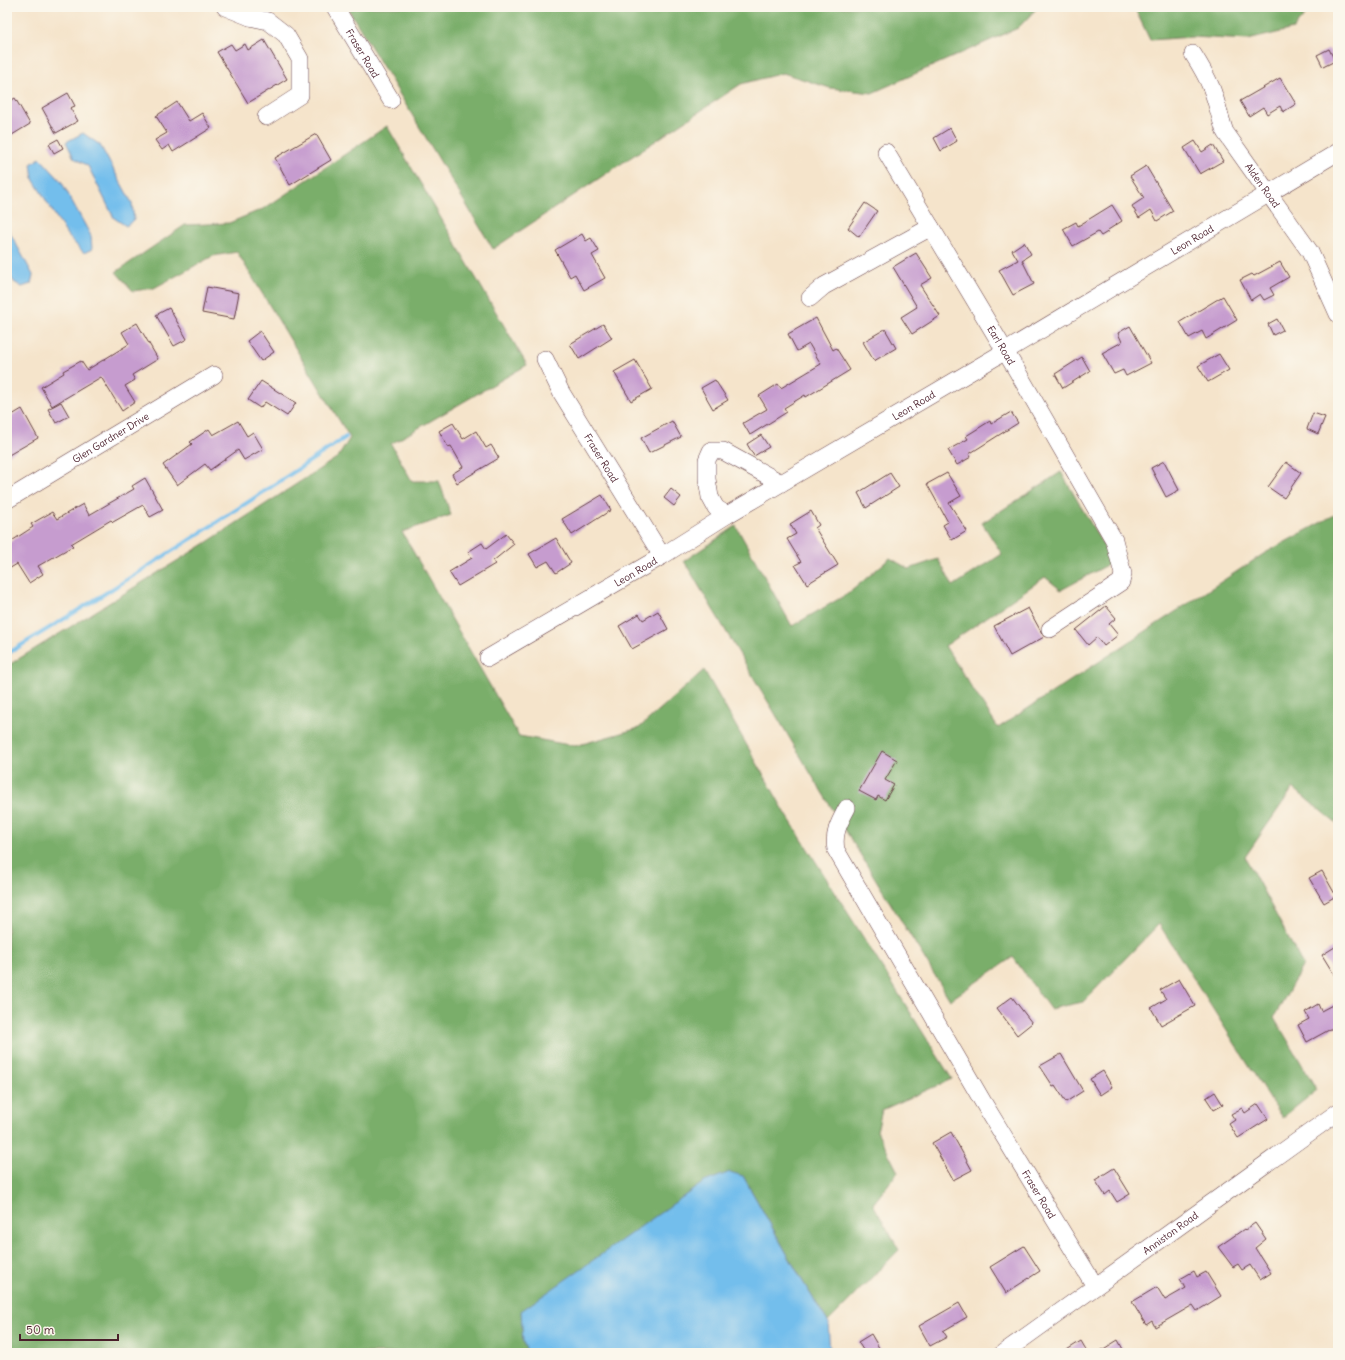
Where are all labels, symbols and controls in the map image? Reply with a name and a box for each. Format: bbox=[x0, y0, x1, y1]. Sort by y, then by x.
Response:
street label: Fraser Road bbox=[343, 26, 383, 80]
street label: Alden Road bbox=[1243, 160, 1283, 210]
street label: Leon Road bbox=[1168, 222, 1216, 257]
street label: Earl Road bbox=[985, 323, 1018, 367]
street label: Leon Road bbox=[890, 387, 938, 423]
street label: Glen Gardner Drive bbox=[70, 409, 151, 466]
street label: Fraser Road bbox=[582, 431, 622, 485]
street label: Leon Road bbox=[612, 554, 660, 589]
street label: Fraser Road bbox=[1019, 1167, 1059, 1221]
street label: Anniston Road bbox=[1140, 1208, 1201, 1257]
scale bar bbox=[20, 1316, 118, 1342]
text: 50 m bbox=[26, 1322, 55, 1337]

